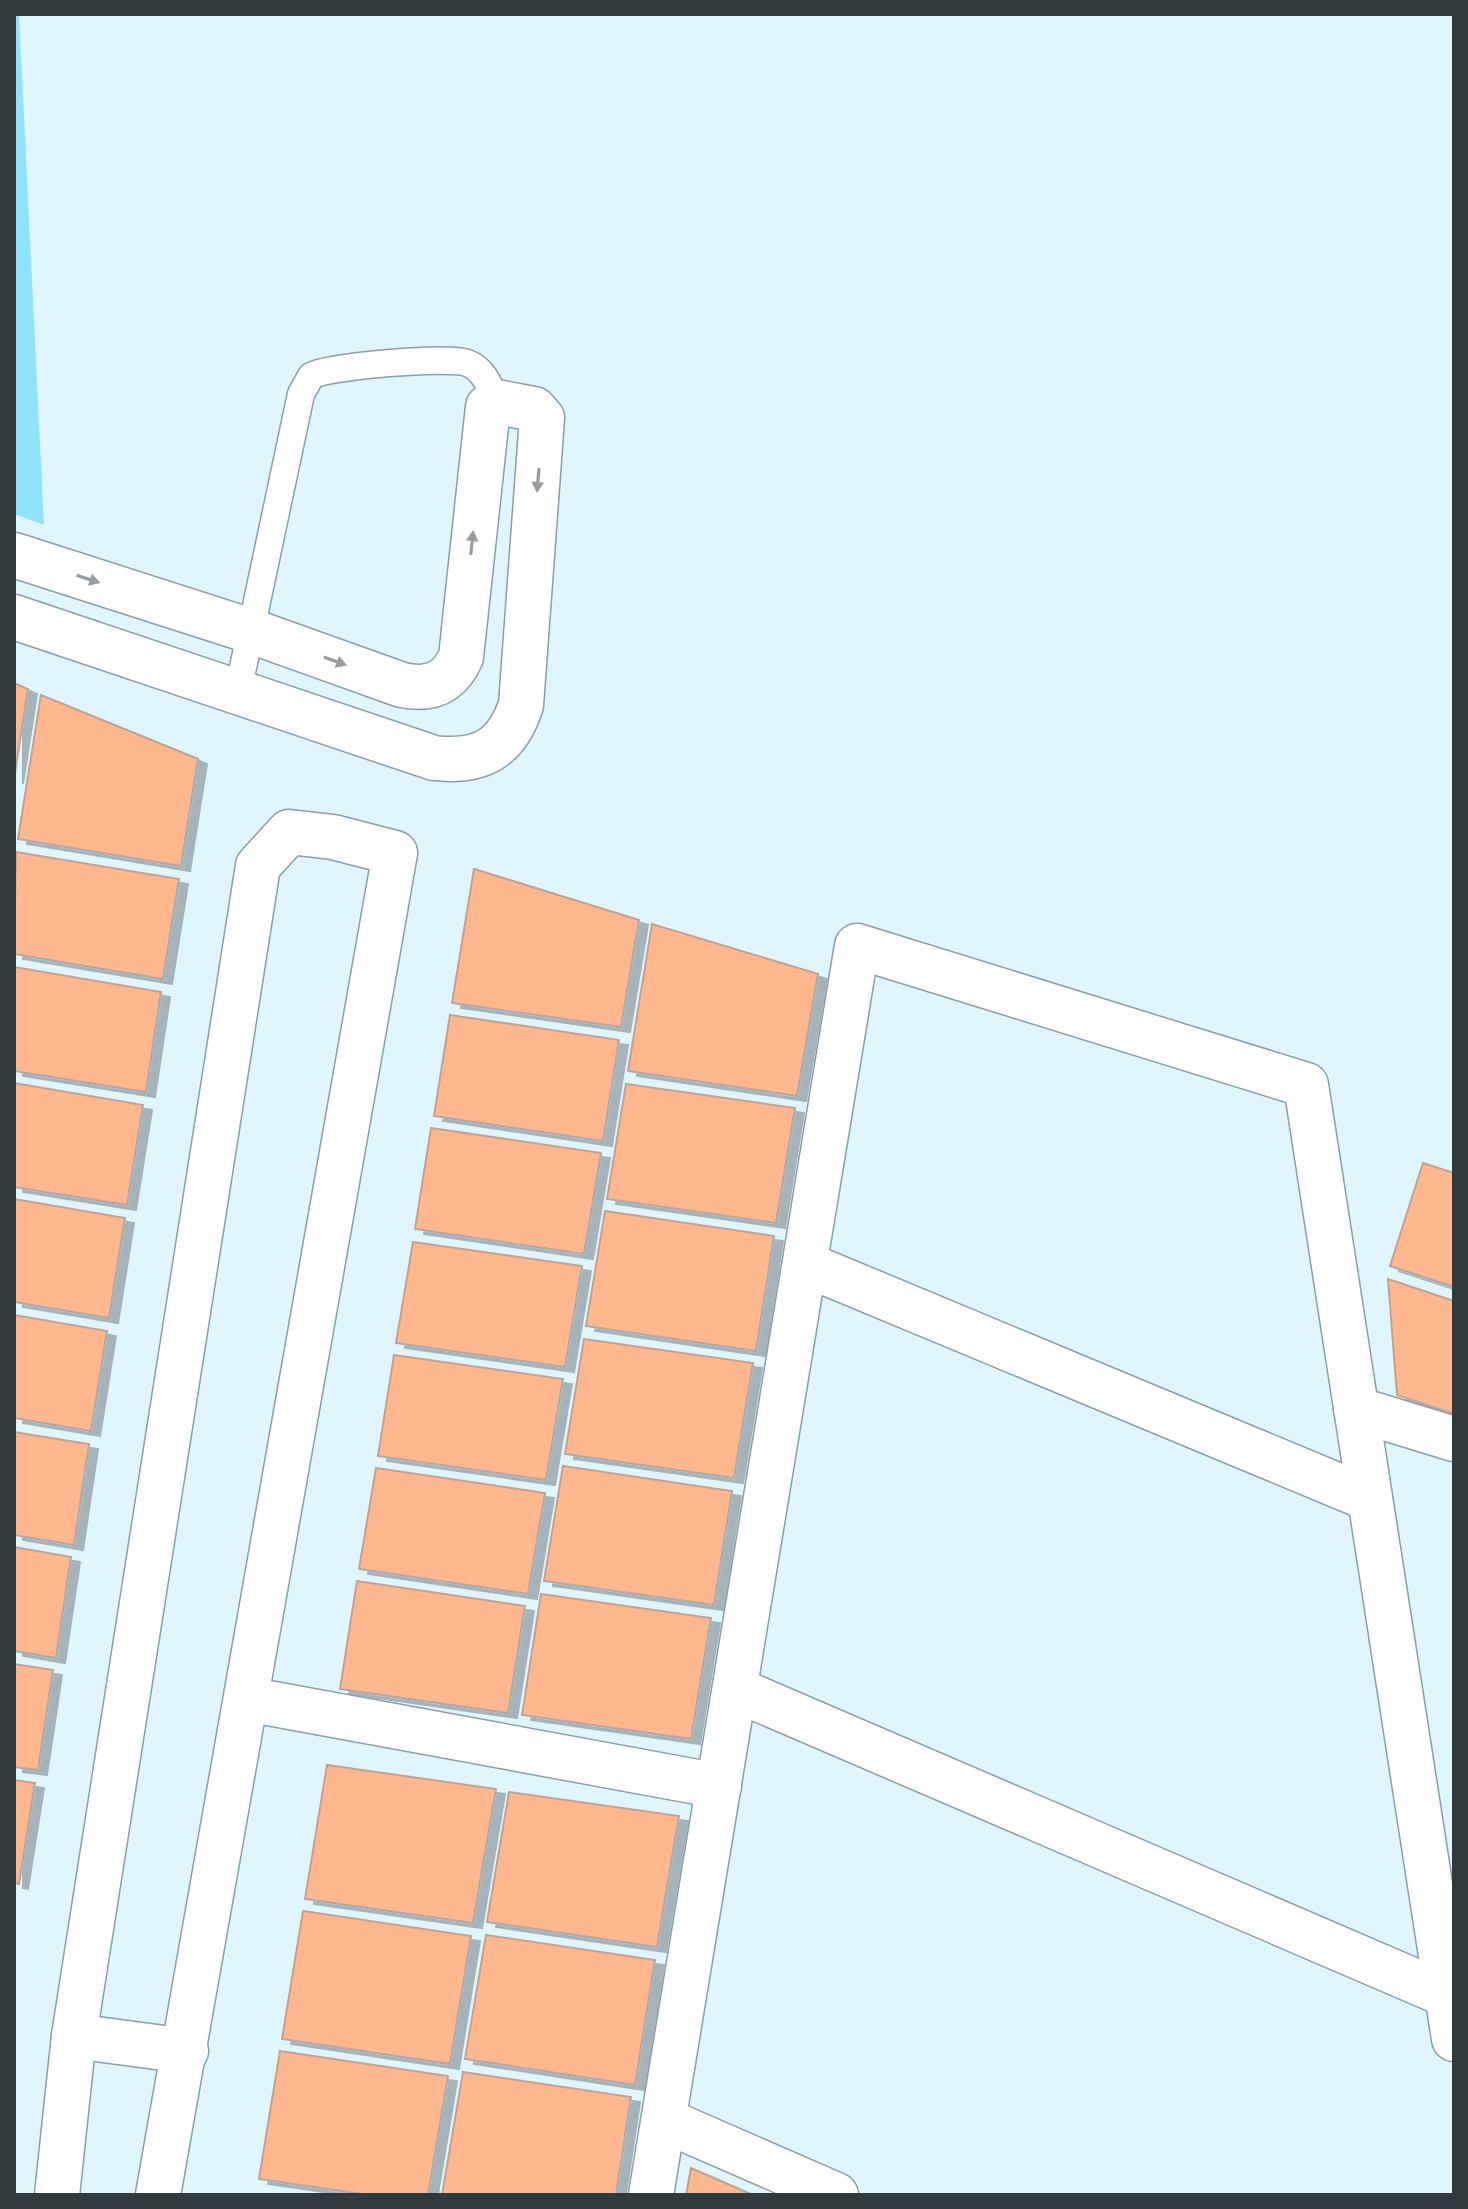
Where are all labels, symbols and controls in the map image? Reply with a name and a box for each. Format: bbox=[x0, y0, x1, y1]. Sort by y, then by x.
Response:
one-way arrow bbox=[532, 468, 545, 493]
one-way arrow bbox=[466, 530, 479, 555]
one-way arrow bbox=[77, 573, 101, 586]
one-way arrow bbox=[323, 655, 347, 668]

